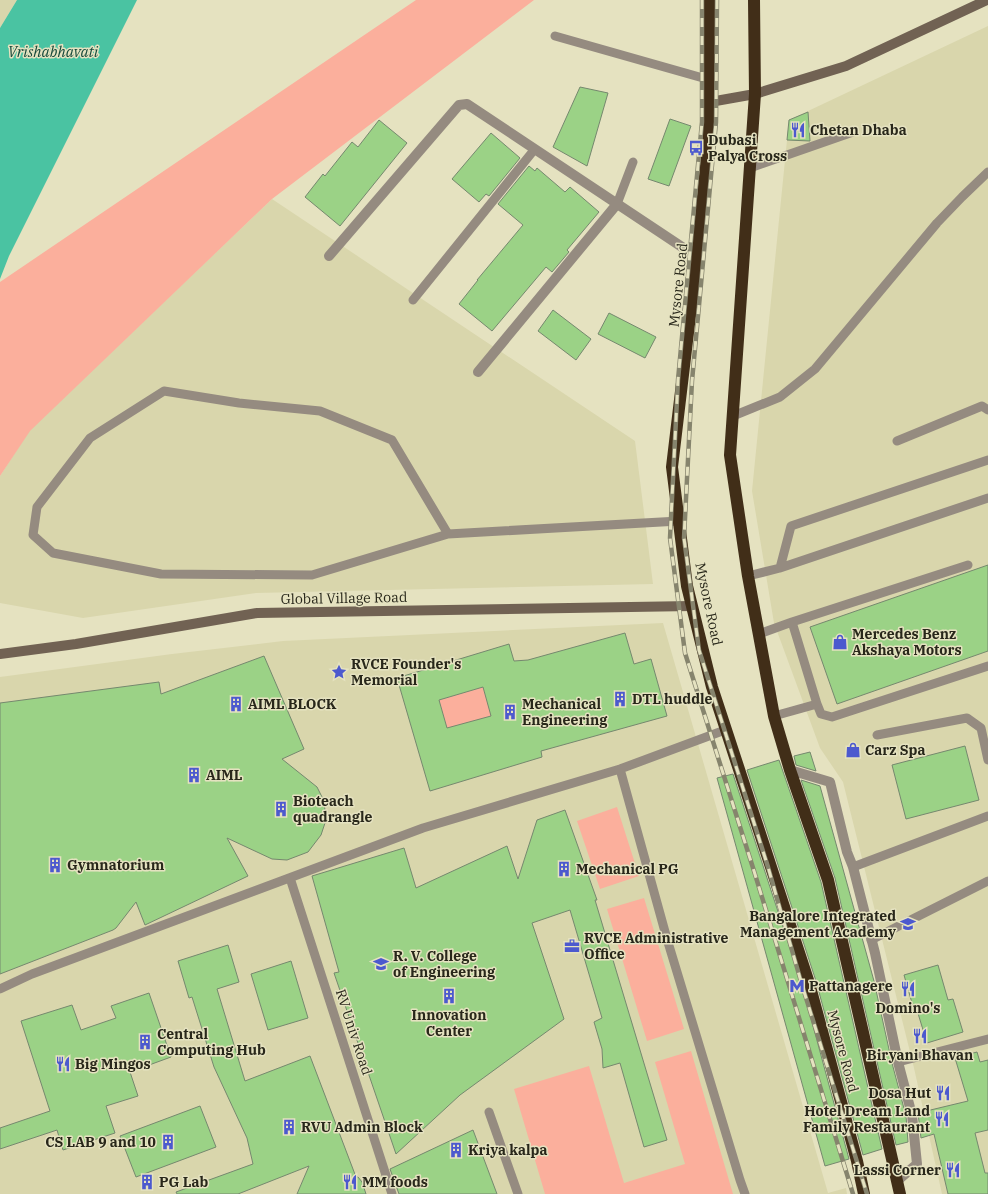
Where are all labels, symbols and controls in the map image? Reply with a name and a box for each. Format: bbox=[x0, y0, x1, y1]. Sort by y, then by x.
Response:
water label: Vrishabhavati bbox=[8, 42, 99, 61]
restaurant icon: Chetan Dhaba bbox=[789, 121, 807, 139]
place label: Chetan Dhaba bbox=[810, 121, 907, 139]
place label: Dubasi Palya Cross bbox=[708, 131, 787, 165]
bus stop icon: Dubasi Palya Cross bbox=[687, 139, 705, 157]
street label: Mysore Road bbox=[665, 241, 691, 328]
street label: Mysore Road bbox=[691, 561, 727, 648]
street label: Global Village Road bbox=[280, 588, 408, 608]
place label: Mercedes Benz Akshaya Motors bbox=[852, 625, 962, 659]
shop icon: Mercedes Benz Akshaya Motors bbox=[831, 633, 849, 651]
place label: RVCE Founder's Memorial bbox=[351, 655, 461, 689]
place icon: RVCE Founder's Memorial bbox=[330, 663, 348, 681]
building icon: DTL huddle bbox=[611, 690, 629, 708]
place label: DTL huddle bbox=[632, 690, 713, 708]
building icon: AIML BLOCK bbox=[227, 695, 245, 713]
place label: AIML BLOCK bbox=[248, 695, 337, 713]
place label: Mechanical Engineering bbox=[522, 695, 608, 729]
building icon: Mechanical Engineering bbox=[501, 703, 519, 721]
shop icon: Carz Spa bbox=[844, 741, 862, 759]
place label: Carz Spa bbox=[865, 741, 925, 759]
building icon: AIML bbox=[185, 766, 203, 784]
place label: AIML bbox=[206, 766, 243, 784]
place label: Bioteach quadrangle bbox=[293, 792, 373, 826]
building icon: Bioteach quadrangle bbox=[272, 800, 290, 818]
building icon: Gymnatorium bbox=[46, 856, 64, 874]
place label: Gymnatorium bbox=[67, 856, 165, 874]
building icon: Mechanical PG bbox=[555, 860, 573, 878]
place label: Mechanical PG bbox=[576, 860, 679, 878]
place label: Bangalore Integrated Management Academy bbox=[740, 907, 896, 941]
school or university icon: Bangalore Integrated Management Academy bbox=[899, 915, 917, 933]
place label: RVCE Administrative Office bbox=[584, 929, 728, 963]
office icon: RVCE Administrative Office bbox=[563, 937, 581, 955]
place label: R. V. College of Engineering bbox=[393, 947, 496, 981]
school or university icon: R. V. College of Engineering bbox=[372, 955, 390, 973]
metro station icon: Pattanagere bbox=[788, 977, 806, 995]
place label: Pattanagere bbox=[809, 977, 893, 995]
restaurant icon: Domino's bbox=[899, 980, 917, 998]
street label: RV Univ Road bbox=[332, 987, 377, 1078]
building icon: Innovation Center bbox=[440, 987, 458, 1005]
place label: Domino's bbox=[876, 999, 940, 1017]
place label: Innovation Center bbox=[412, 1006, 486, 1040]
street label: Mysore Road bbox=[823, 1008, 863, 1095]
place label: Central Computing Hub bbox=[157, 1025, 266, 1059]
restaurant icon: Biryani Bhavan bbox=[911, 1027, 929, 1045]
building icon: Central Computing Hub bbox=[136, 1033, 154, 1051]
place label: Biryani Bhavan bbox=[867, 1046, 973, 1064]
restaurant icon: Big Mingos bbox=[54, 1055, 72, 1073]
place label: Big Mingos bbox=[75, 1055, 151, 1073]
place label: Dosa Hut bbox=[868, 1084, 931, 1102]
restaurant icon: Dosa Hut bbox=[934, 1084, 952, 1102]
place label: Hotel Dream Land Family Restaurant bbox=[803, 1102, 930, 1136]
restaurant icon: Hotel Dream Land Family Restaurant bbox=[933, 1110, 951, 1128]
building icon: RVU Admin Block bbox=[280, 1118, 298, 1136]
place label: RVU Admin Block bbox=[301, 1118, 423, 1136]
place label: CS LAB 9 and 10 bbox=[45, 1133, 156, 1151]
building icon: CS LAB 9 and 10 bbox=[159, 1133, 177, 1151]
building icon: Kriya kalpa bbox=[447, 1141, 465, 1159]
place label: Kriya kalpa bbox=[468, 1141, 547, 1159]
place label: Lassi Corner bbox=[854, 1161, 941, 1179]
restaurant icon: Lassi Corner bbox=[944, 1161, 962, 1179]
building icon: PG Lab bbox=[138, 1173, 156, 1191]
place label: PG Lab bbox=[159, 1173, 208, 1191]
restaurant icon: MM foods bbox=[341, 1173, 359, 1191]
place label: MM foods bbox=[362, 1173, 428, 1191]

